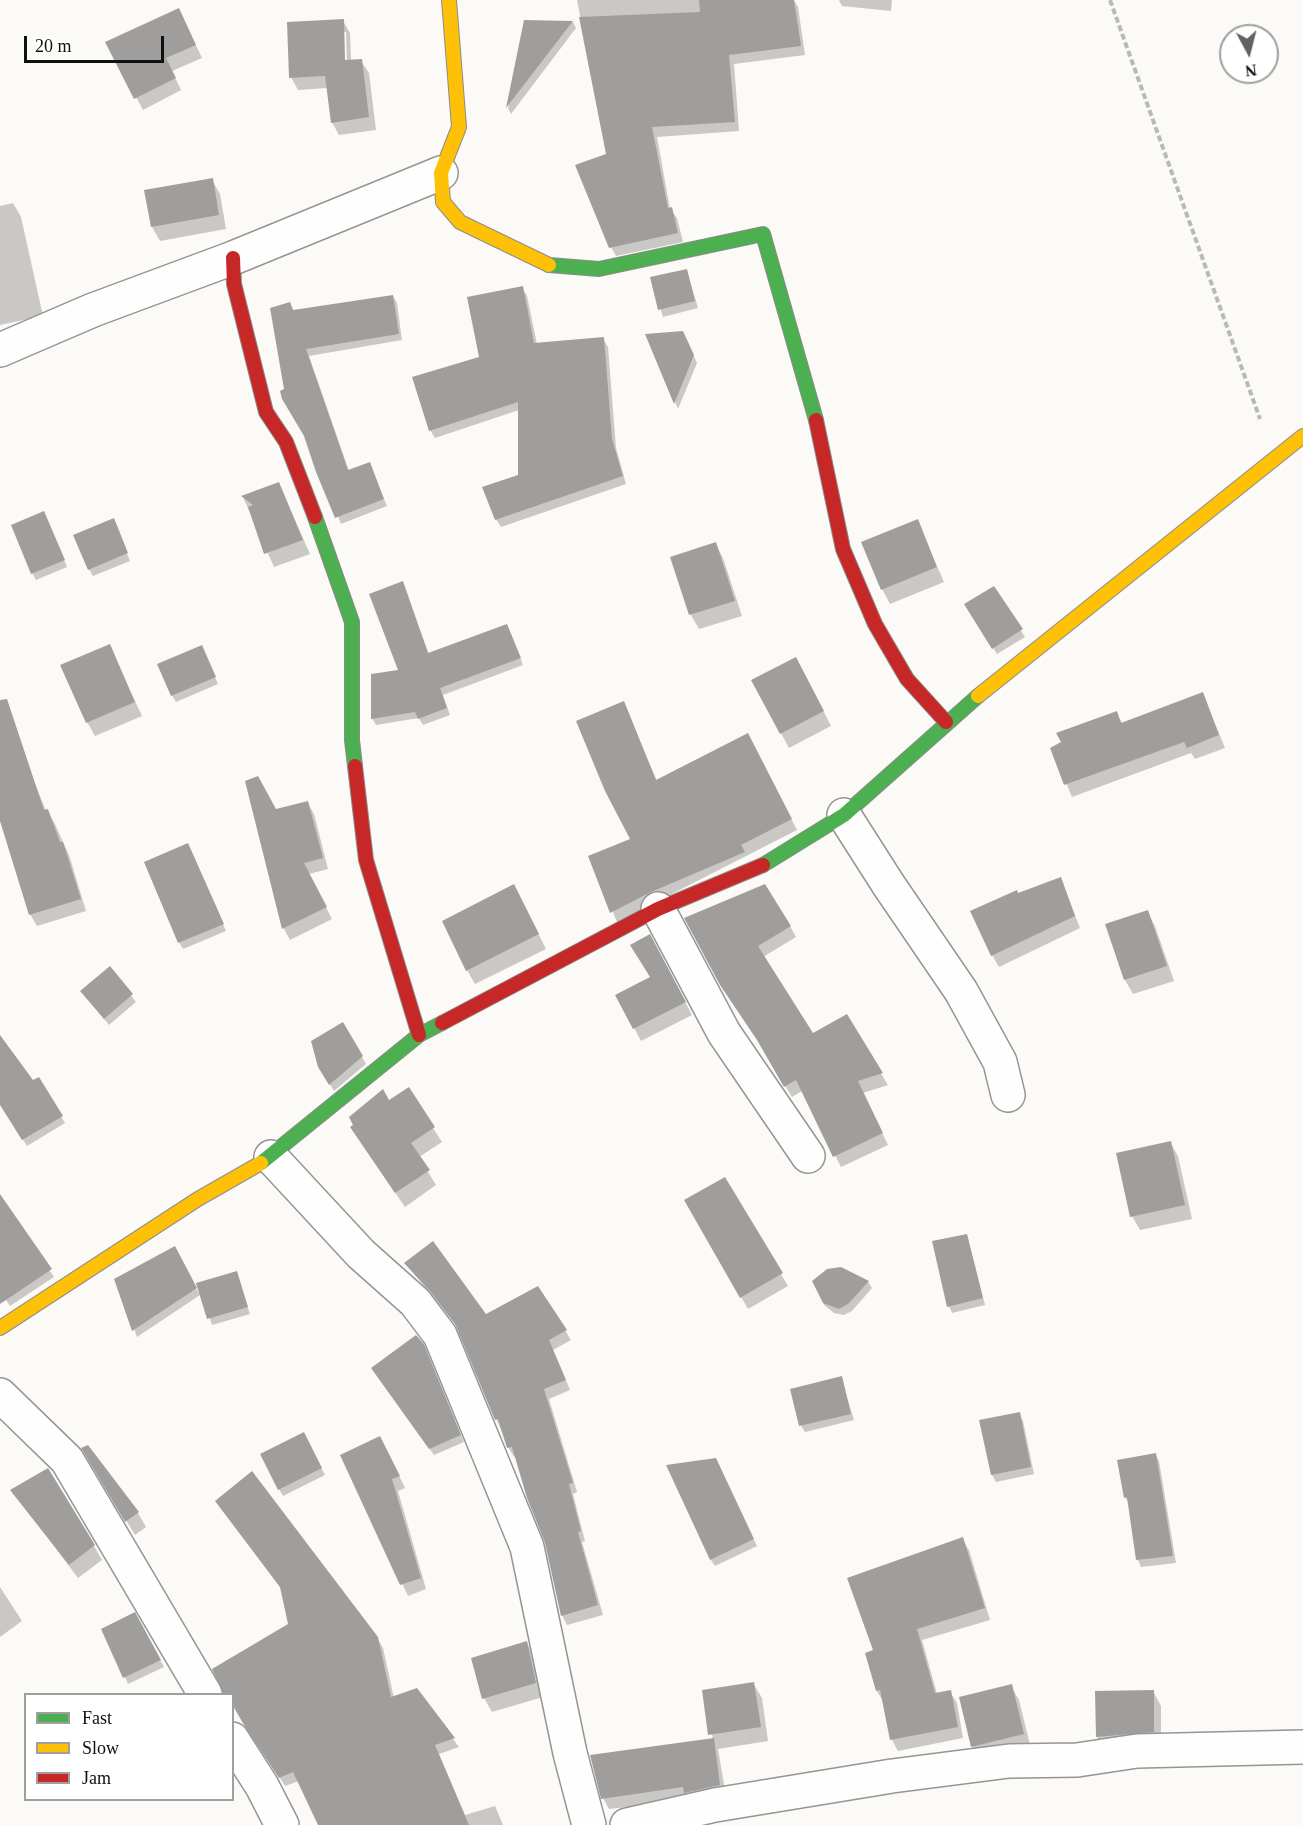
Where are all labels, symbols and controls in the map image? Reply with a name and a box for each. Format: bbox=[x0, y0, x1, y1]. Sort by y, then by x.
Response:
scale bar bbox=[27, 24, 166, 62]
north arrow bbox=[1219, 24, 1279, 84]
text: 20 m bbox=[35, 36, 72, 56]
text: N bbox=[1244, 61, 1258, 80]
legend bbox=[24, 1693, 234, 1801]
text: Fast bbox=[82, 1708, 112, 1728]
text: Slow bbox=[82, 1738, 119, 1758]
text: Jam bbox=[82, 1768, 111, 1788]

